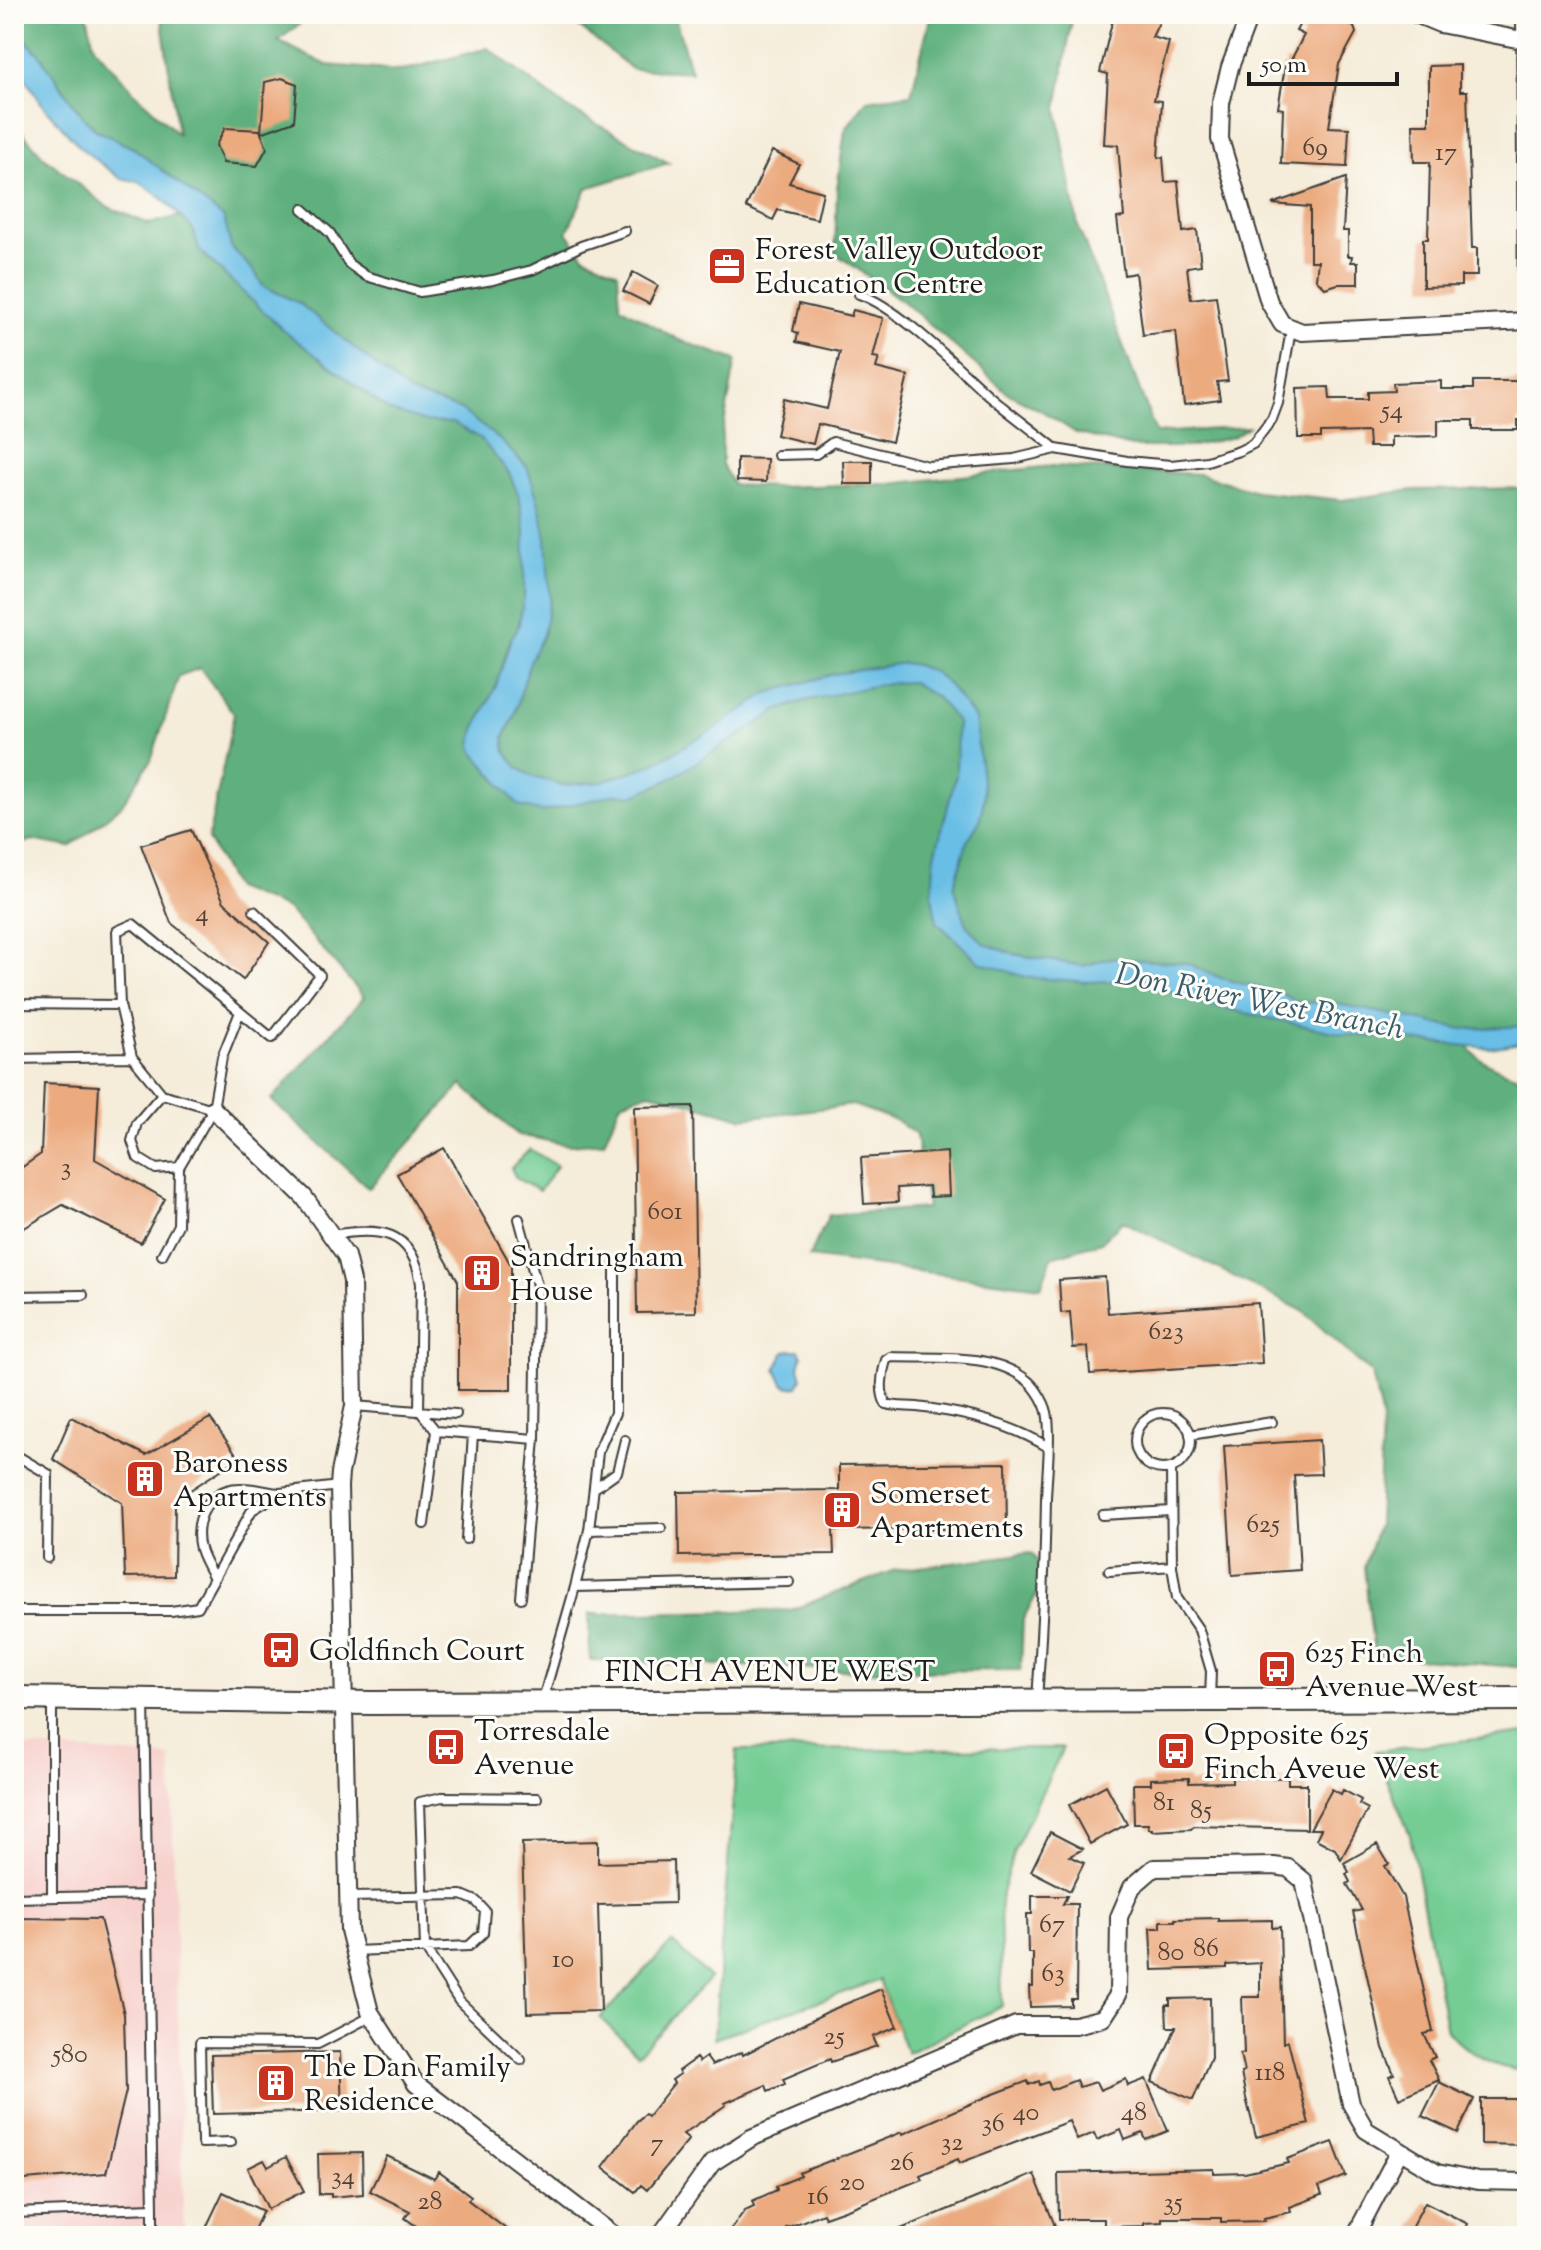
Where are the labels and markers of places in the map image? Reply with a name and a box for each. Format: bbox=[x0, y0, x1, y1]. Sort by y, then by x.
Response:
place label: Forest Valley Outdoor Education Centre bbox=[755, 230, 1043, 307]
office icon: Forest Valley Outdoor Education Centre bbox=[706, 245, 748, 287]
place label: Sandringham House bbox=[510, 1237, 684, 1314]
building icon: Sandringham House bbox=[461, 1252, 503, 1294]
place label: Baroness Apartments bbox=[173, 1443, 327, 1520]
building icon: Baroness Apartments bbox=[124, 1458, 166, 1500]
place label: Somerset Apartments bbox=[870, 1474, 1024, 1551]
building icon: Somerset Apartments bbox=[821, 1489, 863, 1531]
bus stop icon: Goldfinch Court bbox=[260, 1629, 302, 1671]
place label: Goldfinch Court bbox=[309, 1631, 525, 1674]
place label: 625 Finch Avenue West bbox=[1305, 1633, 1478, 1710]
bus stop icon: 625 Finch Avenue West bbox=[1256, 1648, 1298, 1690]
place label: Torresdale Avenue bbox=[474, 1711, 610, 1788]
place label: Opposite 625 Finch Aveue West bbox=[1204, 1715, 1439, 1792]
bus stop icon: Torresdale Avenue bbox=[425, 1726, 467, 1768]
bus stop icon: Opposite 625 Finch Aveue West bbox=[1155, 1730, 1197, 1772]
place label: The Dan Family Residence bbox=[304, 2047, 511, 2124]
building icon: The Dan Family Residence bbox=[255, 2062, 297, 2104]

